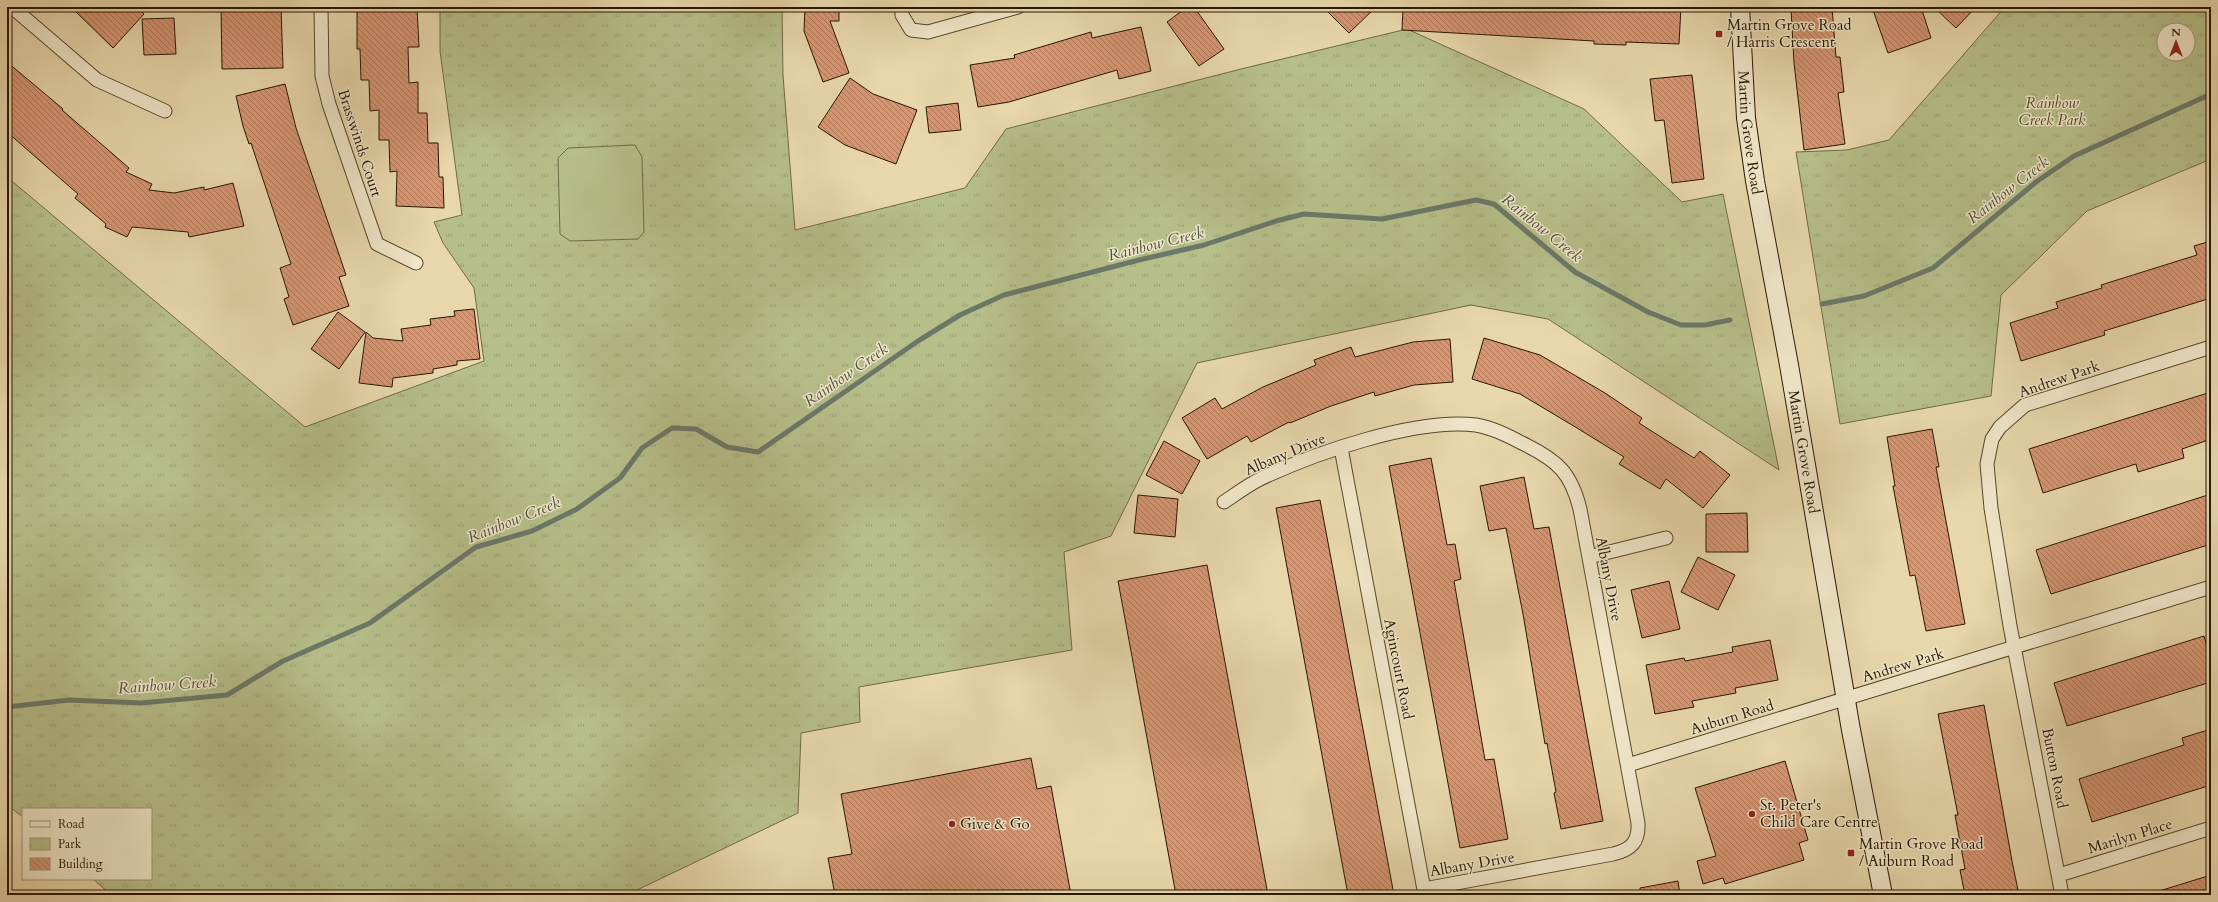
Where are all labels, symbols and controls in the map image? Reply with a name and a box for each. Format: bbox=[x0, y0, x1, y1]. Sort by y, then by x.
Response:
place label: Martin Grove Road / Harris Crescent bbox=[1727, 15, 1851, 52]
north arrow bbox=[2156, 22, 2196, 62]
text: N bbox=[2171, 25, 2181, 40]
marker: Martin Grove Road / Harris Crescent bbox=[1714, 29, 1724, 39]
street label: Martin Grove Road bbox=[1733, 70, 1767, 196]
street label: Brasswinds Court bbox=[333, 87, 387, 200]
park label: Rainbow Creek Park bbox=[2019, 93, 2086, 130]
water label: Rainbow Creek bbox=[1963, 151, 2054, 229]
water label: Rainbow Creek bbox=[1497, 189, 1587, 267]
water label: Rainbow Creek bbox=[1106, 221, 1206, 267]
water label: Rainbow Creek bbox=[799, 338, 893, 412]
street label: Andrew Park bbox=[2016, 356, 2102, 402]
street label: Martin Grove Road bbox=[1783, 389, 1824, 515]
street label: Albany Drive bbox=[1242, 428, 1329, 480]
water label: Rainbow Creek bbox=[464, 491, 564, 549]
street label: Albany Drive bbox=[1591, 535, 1627, 623]
street label: Agincourt Road bbox=[1379, 617, 1419, 721]
street label: Andrew Park bbox=[1860, 643, 1946, 687]
water label: Rainbow Creek bbox=[117, 671, 217, 699]
street label: Auburn Road bbox=[1688, 695, 1776, 739]
street label: Button Road bbox=[2037, 726, 2073, 810]
place label: St. Peter's Child Care Centre bbox=[1760, 795, 1878, 832]
legend bbox=[22, 808, 152, 880]
marker: St. Peter's Child Care Centre bbox=[1747, 809, 1757, 819]
place label: Give & Go bbox=[960, 814, 1030, 834]
street label: Marilyn Place bbox=[2085, 814, 2175, 858]
text: Road bbox=[58, 816, 85, 832]
marker: Give & Go bbox=[947, 819, 957, 829]
place label: Martin Grove Road / Auburn Road bbox=[1859, 834, 1983, 871]
text: Park bbox=[58, 836, 82, 852]
street label: Albany Drive bbox=[1428, 847, 1516, 881]
marker: Martin Grove Road / Auburn Road bbox=[1846, 848, 1856, 858]
text: Building bbox=[58, 856, 103, 872]

